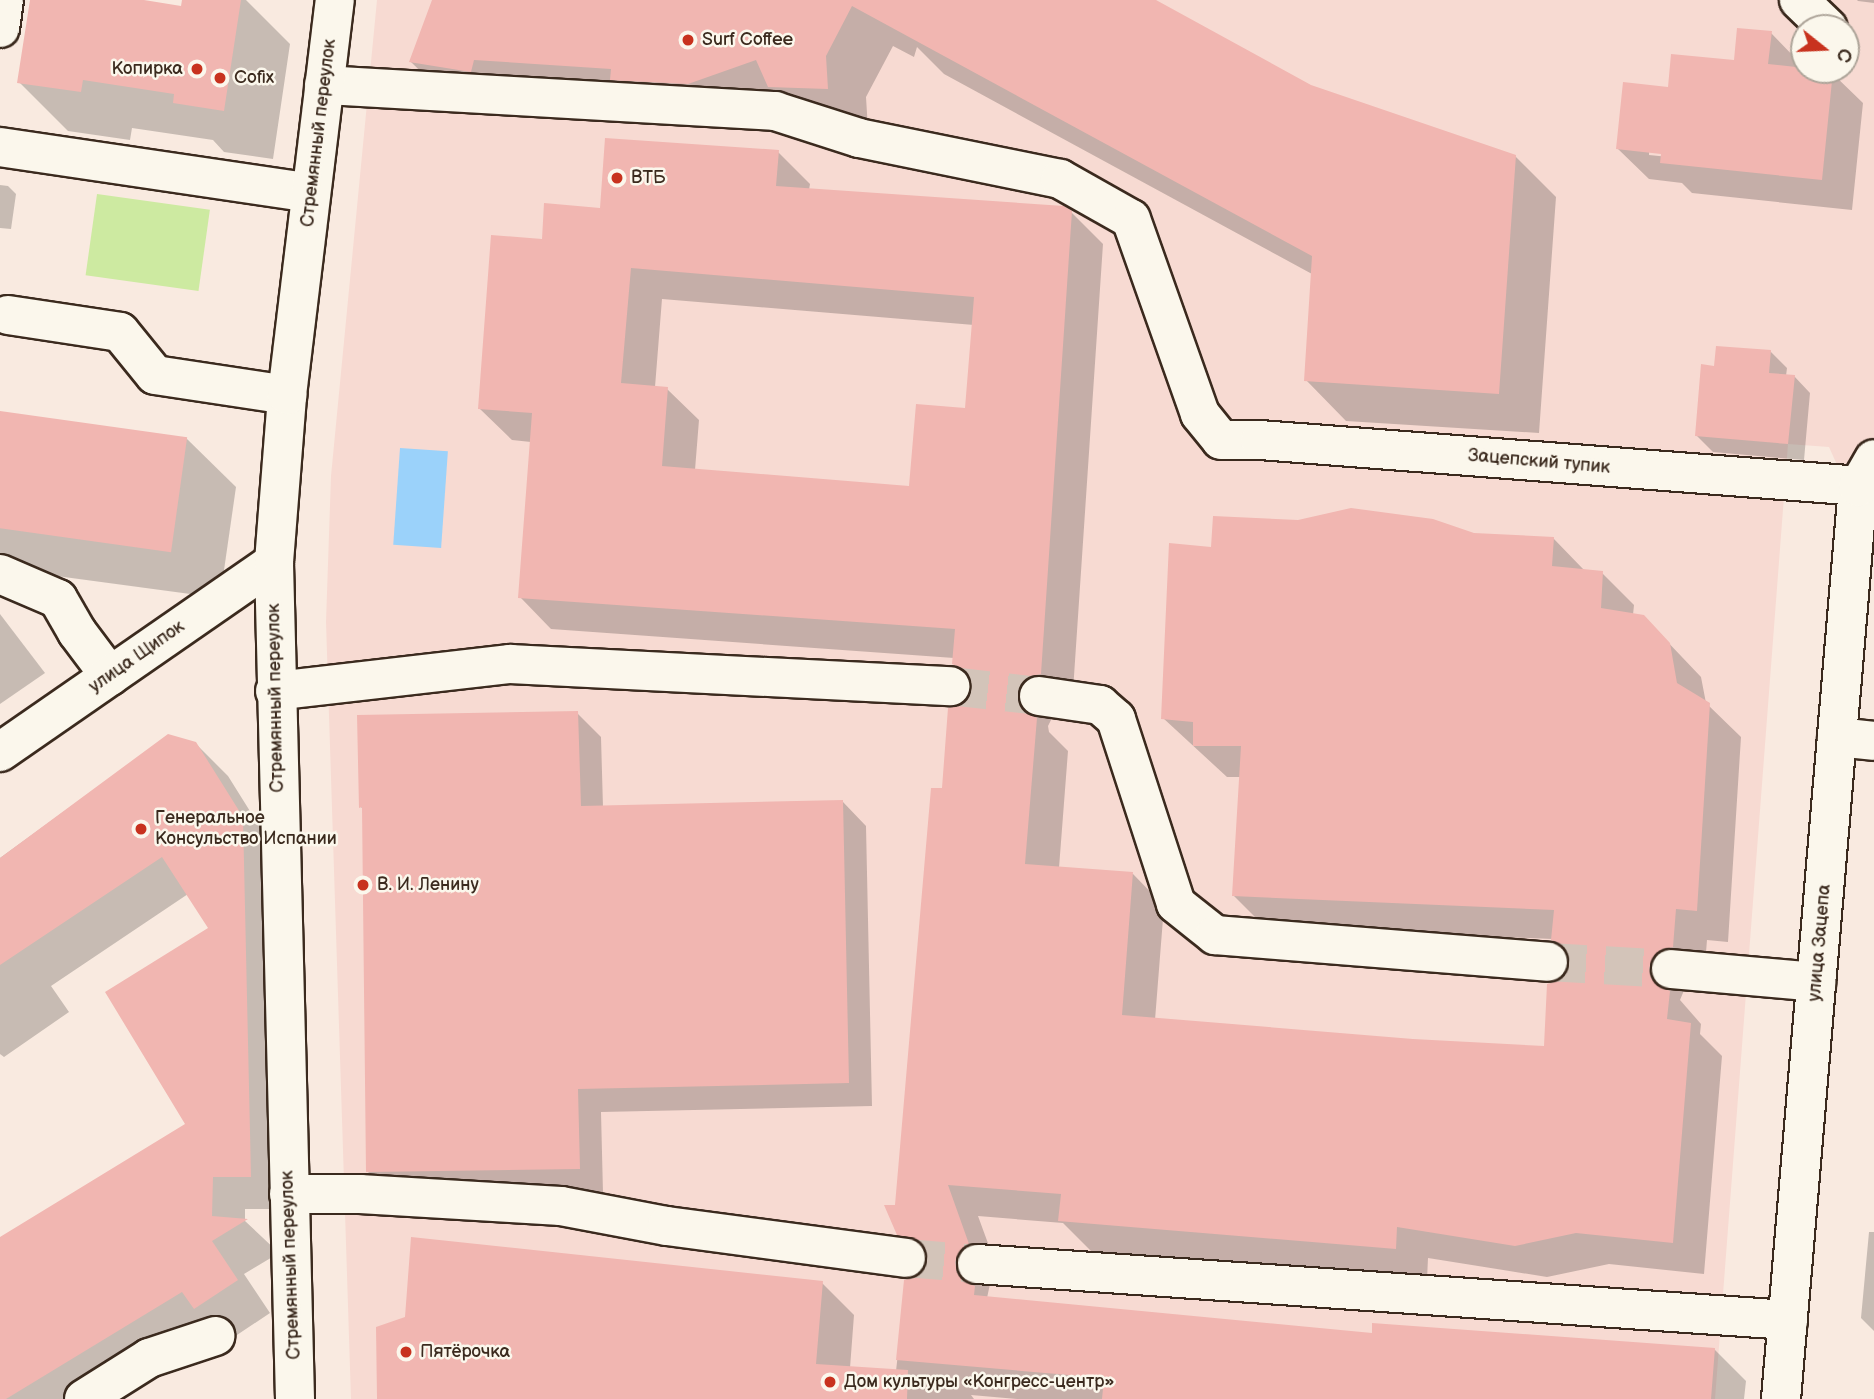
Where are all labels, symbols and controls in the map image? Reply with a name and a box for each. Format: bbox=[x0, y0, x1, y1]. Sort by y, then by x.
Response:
north arrow bbox=[1790, 14, 1860, 84]
place label: Surf Coffee bbox=[702, 29, 793, 51]
marker: Surf Coffee bbox=[680, 32, 696, 48]
street label: Стремянный переулок bbox=[297, 38, 341, 228]
text: С bbox=[1831, 45, 1857, 65]
place label: Копирка bbox=[111, 58, 183, 80]
marker: Копирка bbox=[189, 61, 205, 77]
place label: Cofix bbox=[234, 67, 274, 89]
marker: Cofix bbox=[212, 70, 228, 86]
place label: ВТБ bbox=[631, 167, 665, 189]
marker: ВТБ bbox=[609, 170, 625, 186]
street label: Зацепский тупик bbox=[1467, 445, 1611, 479]
street label: Стремянный переулок bbox=[264, 603, 288, 793]
street label: улица Щипок bbox=[85, 616, 189, 698]
place label: Генеральное Консульство Испании bbox=[155, 808, 337, 850]
marker: Генеральное Консульство Испании bbox=[133, 821, 149, 837]
place label: В. И. Ленину bbox=[377, 874, 479, 896]
marker: В. И. Ленину bbox=[355, 877, 371, 893]
street label: улица Зацепа bbox=[1804, 884, 1836, 1002]
street label: Стремянный переулок bbox=[277, 1170, 305, 1360]
place label: Пятёрочка bbox=[420, 1341, 510, 1363]
marker: Пятёрочка bbox=[398, 1344, 414, 1360]
place label: Дом культуры «Конгресс-центр» bbox=[844, 1371, 1114, 1393]
marker: Дом культуры «Конгресс-центр» bbox=[822, 1374, 838, 1390]

